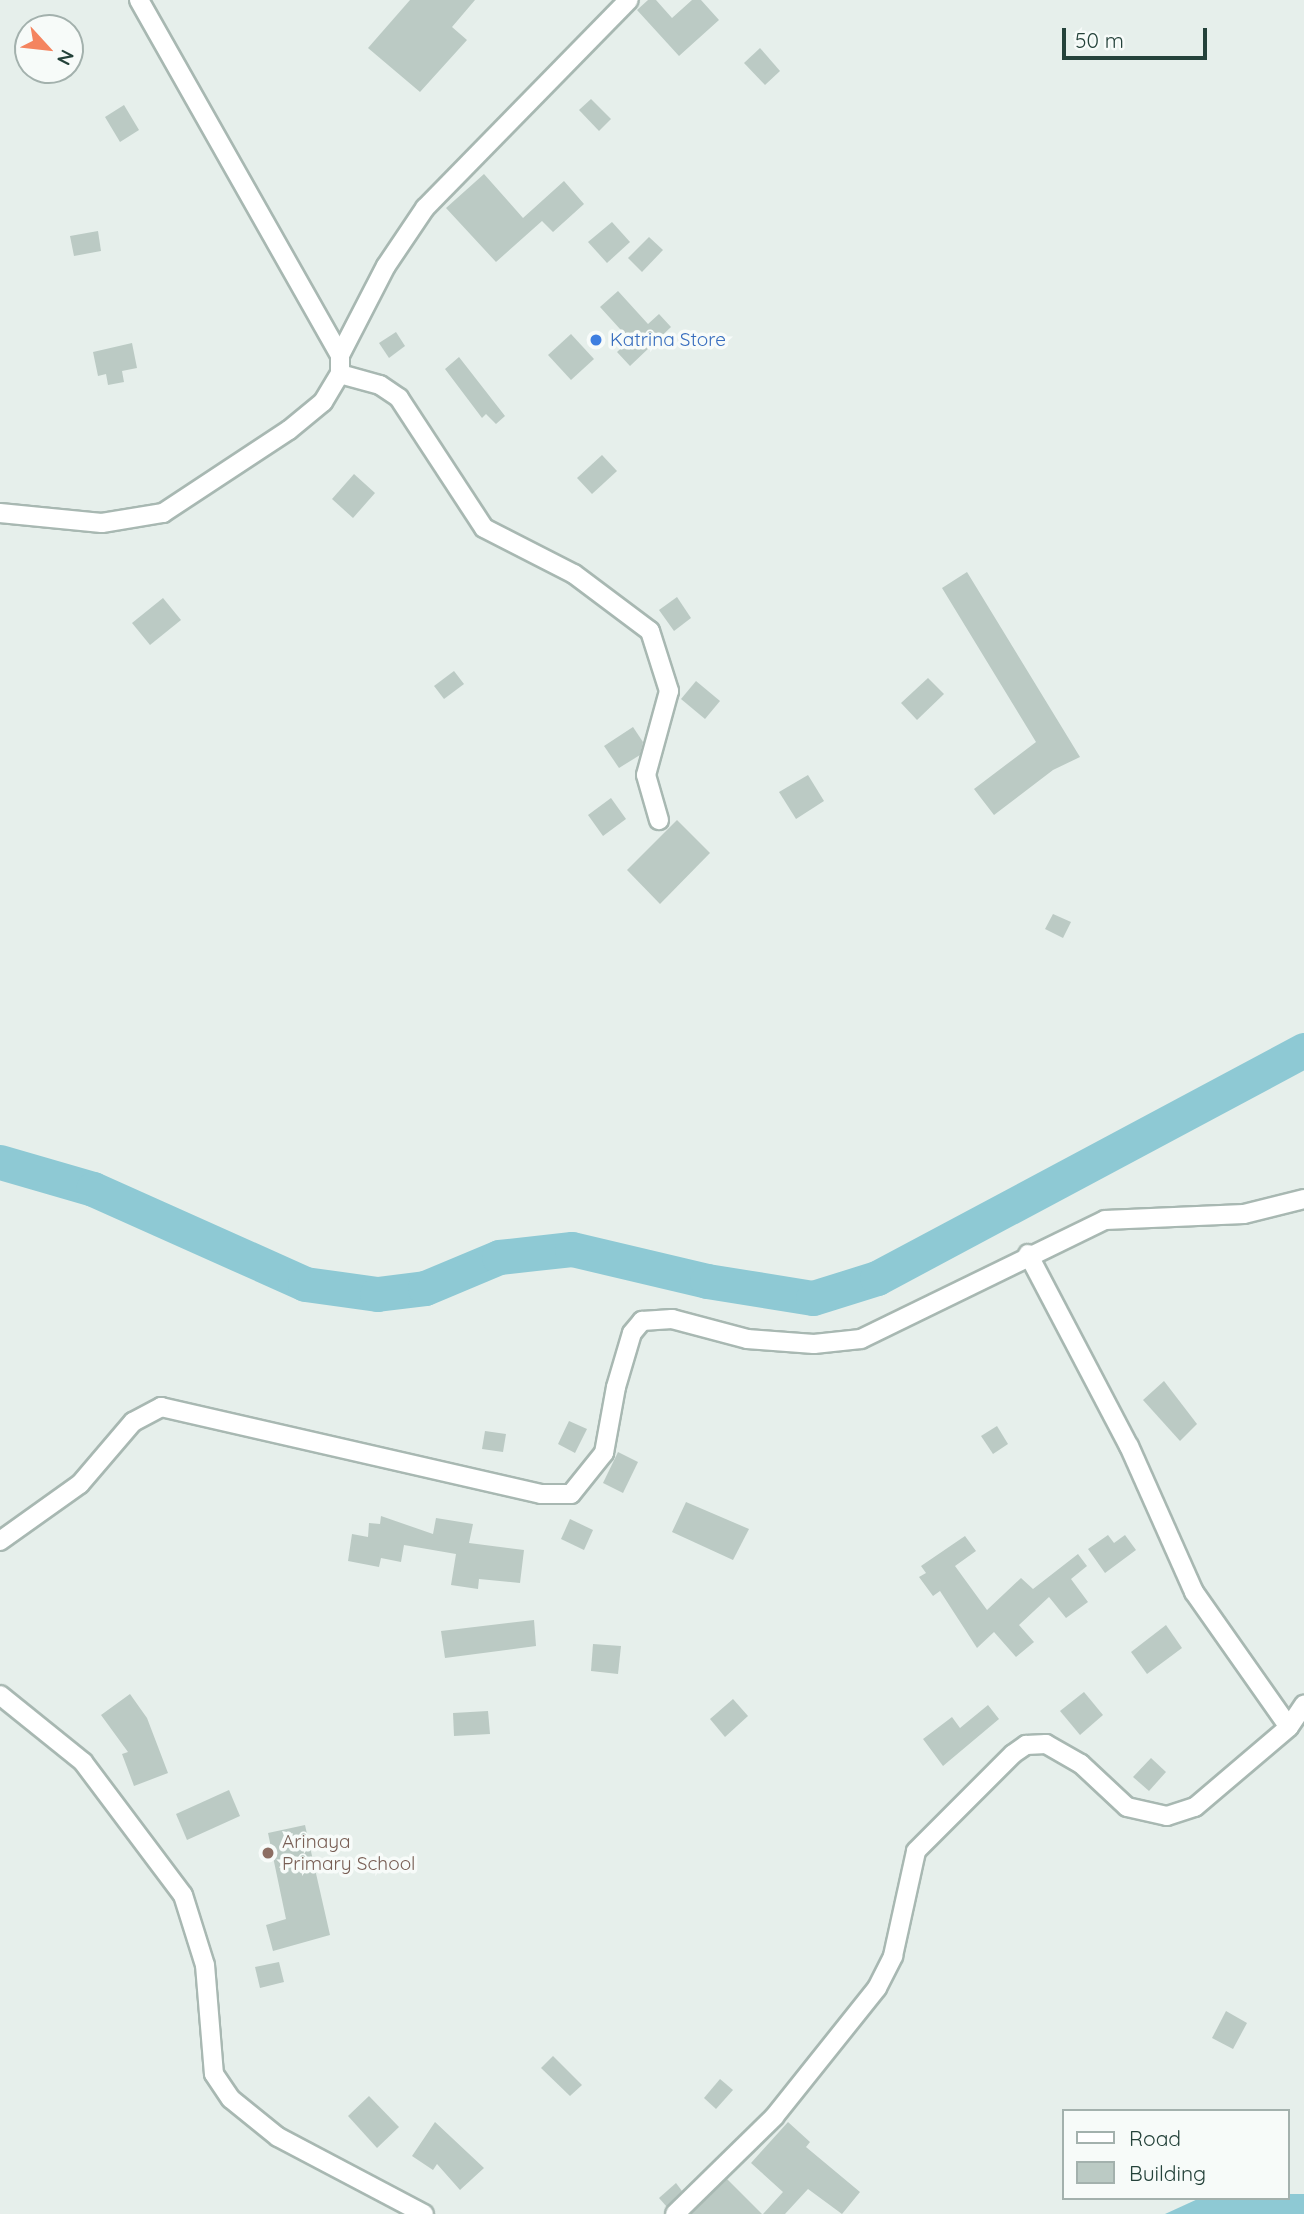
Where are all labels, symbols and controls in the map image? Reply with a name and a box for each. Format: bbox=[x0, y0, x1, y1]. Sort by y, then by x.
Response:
north arrow bbox=[14, 14, 84, 84]
scale bar bbox=[1066, 14, 1211, 58]
text: 50 m bbox=[1075, 27, 1124, 53]
text: N bbox=[52, 46, 80, 69]
place label: Katrina Store bbox=[610, 329, 726, 351]
marker: Katrina Store bbox=[588, 332, 604, 348]
place label: Arinaya Primary School bbox=[282, 1831, 415, 1875]
marker: Arinaya Primary School bbox=[260, 1845, 276, 1861]
legend bbox=[1062, 2109, 1290, 2200]
text: Road bbox=[1129, 2125, 1181, 2151]
text: Building bbox=[1129, 2160, 1206, 2186]

